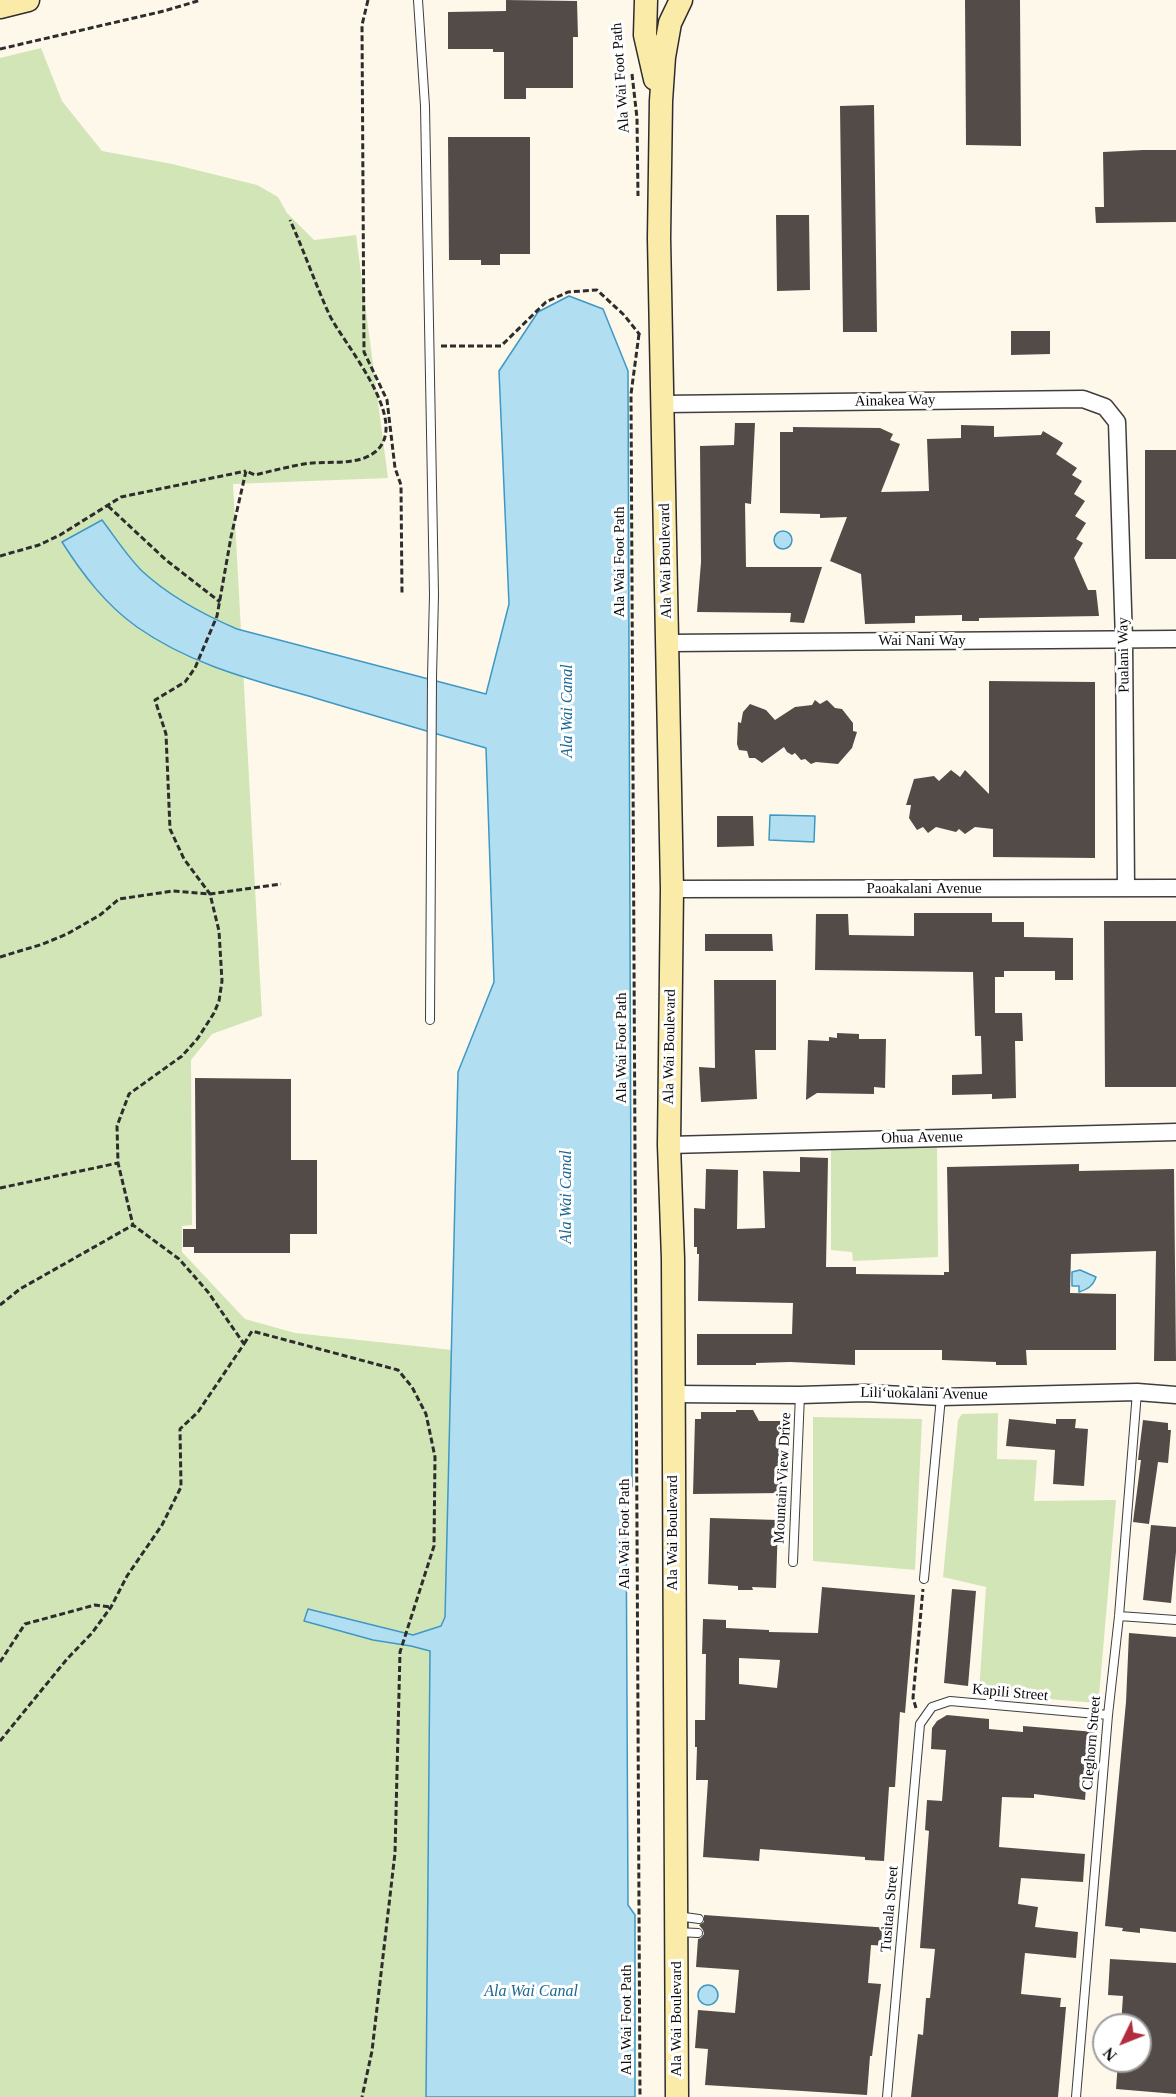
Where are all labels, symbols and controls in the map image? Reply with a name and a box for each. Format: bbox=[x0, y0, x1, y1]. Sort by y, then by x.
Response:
street label: Ala Wai Foot Path bbox=[608, 22, 634, 134]
street label: Ainakea Way bbox=[854, 391, 936, 411]
street label: Ala Wai Boulevard bbox=[656, 503, 676, 619]
street label: Ala Wai Foot Path bbox=[611, 507, 629, 617]
street label: Pualani Way bbox=[1114, 617, 1134, 693]
street label: Wai Nani Way bbox=[878, 632, 966, 650]
water label: Ala Wai Canal bbox=[558, 664, 578, 758]
street label: Paoakalani Avenue bbox=[866, 880, 982, 898]
street label: Ala Wai Boulevard bbox=[660, 989, 680, 1105]
street label: Ala Wai Foot Path bbox=[613, 993, 631, 1103]
street label: Ohua Avenue bbox=[881, 1128, 963, 1148]
water label: Ala Wai Canal bbox=[557, 1150, 577, 1244]
street label: Liliʻuokalani Avenue bbox=[860, 1384, 988, 1404]
street label: Mountain View Drive bbox=[771, 1412, 795, 1544]
street label: Ala Wai Boulevard bbox=[664, 1475, 682, 1591]
street label: Ala Wai Foot Path bbox=[616, 1479, 634, 1589]
street label: Kapili Street bbox=[971, 1681, 1049, 1705]
street label: Cleghorn Street bbox=[1079, 1695, 1105, 1791]
street label: Tusitala Street bbox=[877, 1865, 903, 1953]
street label: Ala Wai Boulevard bbox=[668, 1961, 686, 2077]
street label: Ala Wai Foot Path bbox=[618, 1965, 636, 2075]
water label: Ala Wai Canal bbox=[484, 1982, 578, 2002]
north arrow bbox=[1092, 2013, 1152, 2073]
text: N bbox=[1100, 2044, 1120, 2064]

